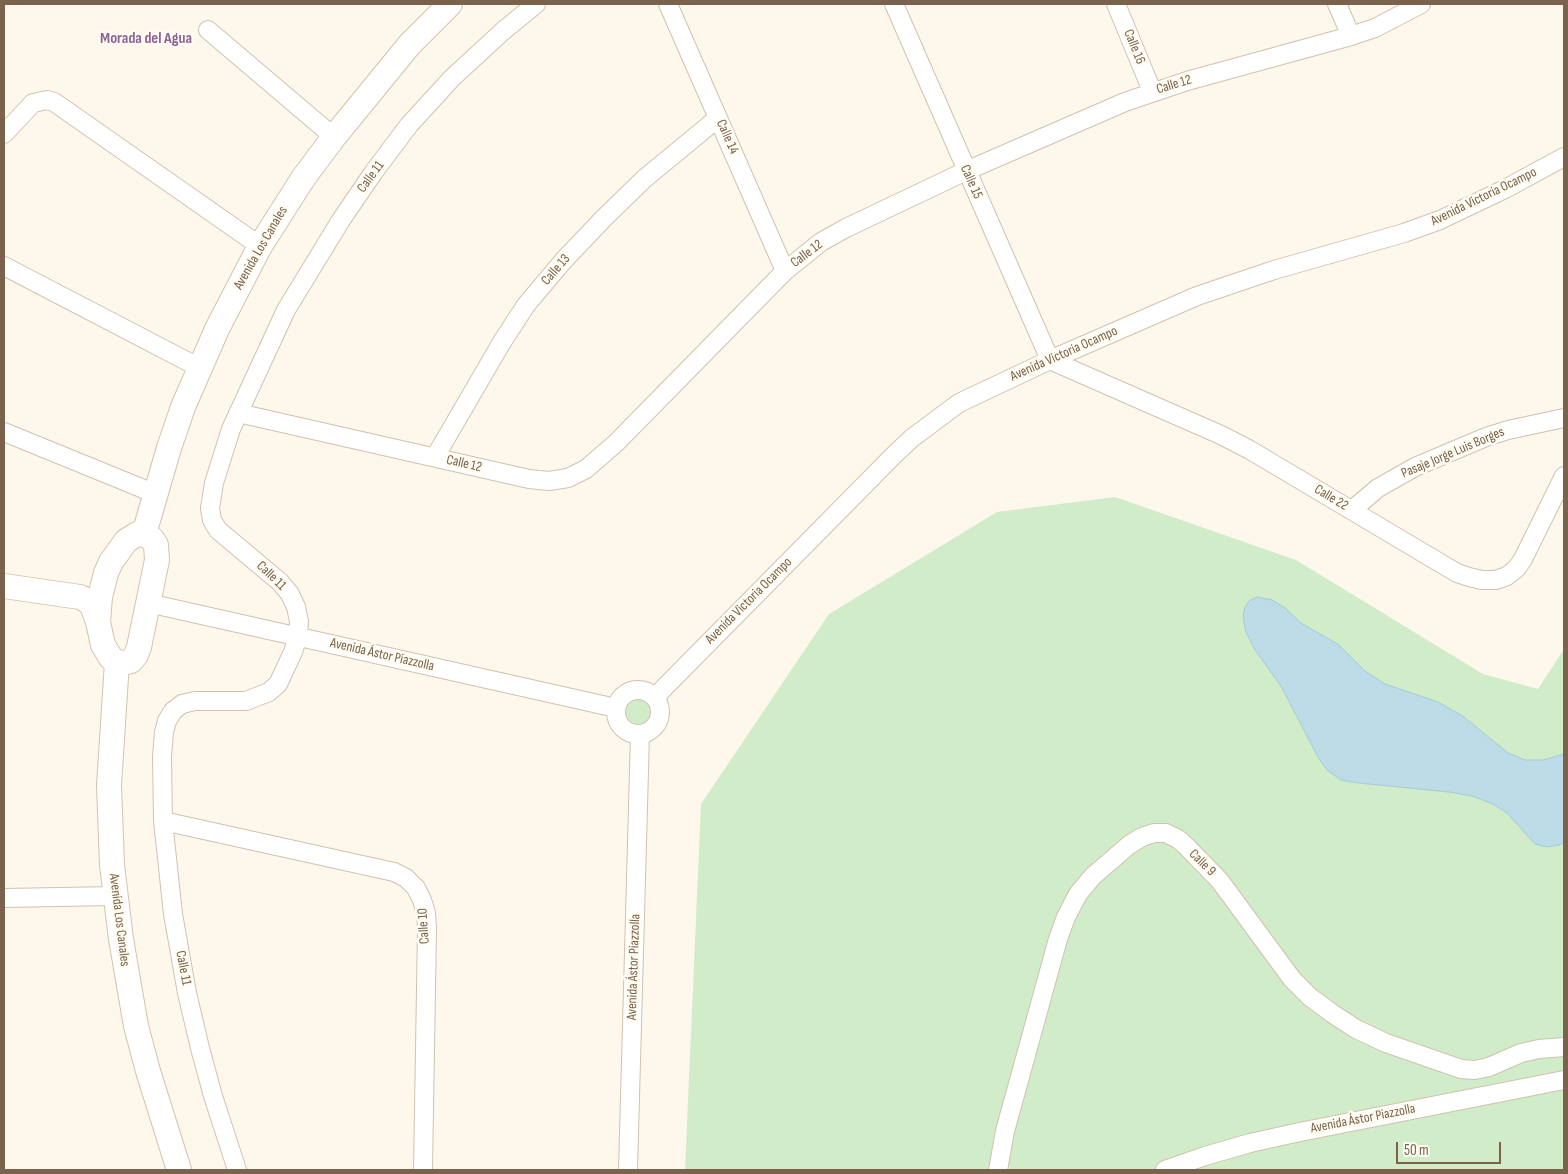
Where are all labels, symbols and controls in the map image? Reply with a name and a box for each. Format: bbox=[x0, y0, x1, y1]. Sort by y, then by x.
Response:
street label: Calle 16 bbox=[1119, 27, 1149, 67]
district label: Morada del Agua bbox=[100, 29, 192, 49]
street label: Calle 12 bbox=[1154, 72, 1194, 98]
street label: Calle 14 bbox=[712, 117, 742, 157]
street label: Calle 11 bbox=[354, 158, 388, 196]
street label: Calle 15 bbox=[956, 162, 986, 202]
street label: Avenida Victoria Ocampo bbox=[1428, 164, 1540, 230]
street label: Avenida Los Canales bbox=[230, 203, 292, 293]
street label: Calle 12 bbox=[788, 237, 826, 271]
street label: Calle 13 bbox=[538, 251, 574, 289]
street label: Avenida Victoria Ocampo bbox=[1008, 323, 1120, 385]
street label: Pasaje Jorge Luis Borges bbox=[1399, 424, 1507, 482]
street label: Calle 12 bbox=[445, 452, 483, 476]
street label: Calle 22 bbox=[1311, 481, 1351, 515]
street label: Avenida Victoria Ocampo bbox=[702, 554, 796, 648]
street label: Calle 11 bbox=[253, 558, 289, 594]
street label: Avenida Ástor Piazzolla bbox=[328, 635, 436, 675]
street label: Calle 9 bbox=[1185, 846, 1219, 880]
street label: Avenida Los Canales bbox=[105, 873, 133, 967]
street label: Calle 10 bbox=[414, 907, 434, 945]
street label: Avenida Ástor Piazzolla bbox=[624, 914, 644, 1020]
street label: Calle 11 bbox=[171, 949, 195, 987]
street label: Avenida Ástor Piazzolla bbox=[1309, 1101, 1417, 1137]
scale bar bbox=[1398, 1132, 1503, 1164]
text: 50 m bbox=[1404, 1141, 1429, 1160]

